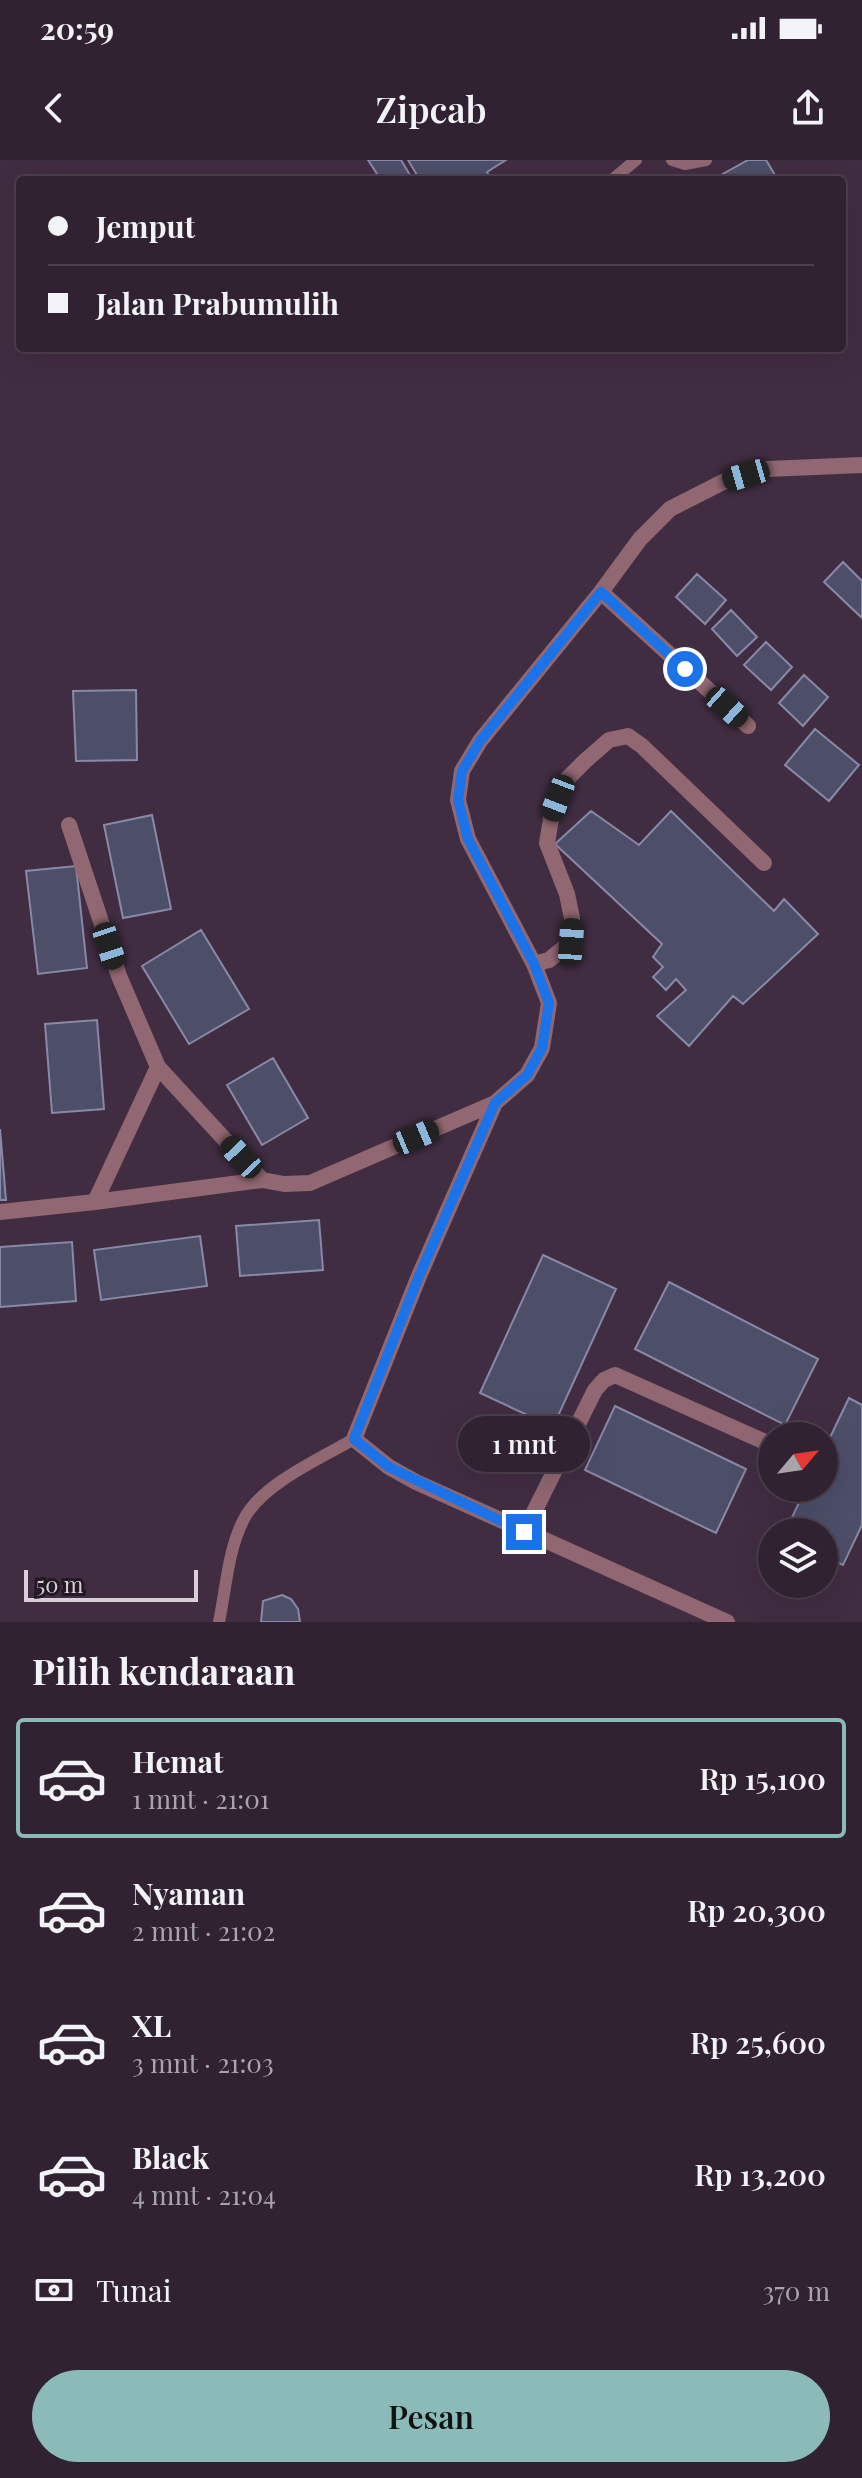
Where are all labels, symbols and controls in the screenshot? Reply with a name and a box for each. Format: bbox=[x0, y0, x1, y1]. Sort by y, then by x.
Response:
text: 20:59 bbox=[40, 8, 114, 48]
text: Zipcab bbox=[376, 84, 486, 132]
icon: back bbox=[32, 86, 76, 130]
icon: share bbox=[786, 86, 830, 130]
text: Jemput bbox=[96, 206, 195, 246]
text: Jalan Prabumulih bbox=[96, 283, 339, 323]
car bbox=[720, 457, 772, 493]
route start bbox=[667, 651, 703, 687]
car bbox=[701, 682, 753, 732]
car bbox=[538, 771, 578, 825]
car bbox=[557, 917, 585, 967]
car bbox=[90, 919, 128, 973]
car bbox=[389, 1117, 443, 1157]
car bbox=[216, 1131, 266, 1183]
callout: 1 mnt bbox=[458, 1416, 590, 1472]
north arrow bbox=[758, 1422, 838, 1502]
map controls bbox=[758, 1422, 838, 1598]
text: 1 mnt bbox=[492, 1426, 556, 1461]
route end bbox=[506, 1514, 542, 1550]
button: layers bbox=[758, 1518, 838, 1598]
scale bar bbox=[24, 1566, 198, 1602]
text: 50 m bbox=[36, 1569, 83, 1599]
text: Pilih kendaraan bbox=[32, 1646, 295, 1694]
text: Hemat bbox=[132, 1741, 224, 1781]
icon: car bbox=[36, 1742, 108, 1814]
text: Rp 15,100 bbox=[699, 1758, 826, 1798]
text: 1 mnt · 21:01 bbox=[132, 1781, 270, 1816]
text: Nyaman bbox=[132, 1873, 245, 1913]
icon: car bbox=[36, 1874, 108, 1946]
text: Rp 20,300 bbox=[687, 1890, 826, 1930]
text: 2 mnt · 21:02 bbox=[132, 1913, 275, 1948]
text: XL bbox=[132, 2005, 171, 2045]
icon: car bbox=[36, 2006, 108, 2078]
text: Rp 25,600 bbox=[690, 2022, 826, 2062]
text: 3 mnt · 21:03 bbox=[132, 2045, 274, 2080]
text: Black bbox=[132, 2137, 209, 2177]
icon: car bbox=[36, 2138, 108, 2210]
text: Rp 13,200 bbox=[694, 2154, 826, 2194]
text: 4 mnt · 21:04 bbox=[132, 2177, 276, 2212]
icon: cash bbox=[32, 2268, 76, 2312]
text: Tunai bbox=[96, 2270, 172, 2310]
text: 370 m bbox=[763, 2273, 830, 2308]
button: Pesan bbox=[32, 2370, 830, 2462]

